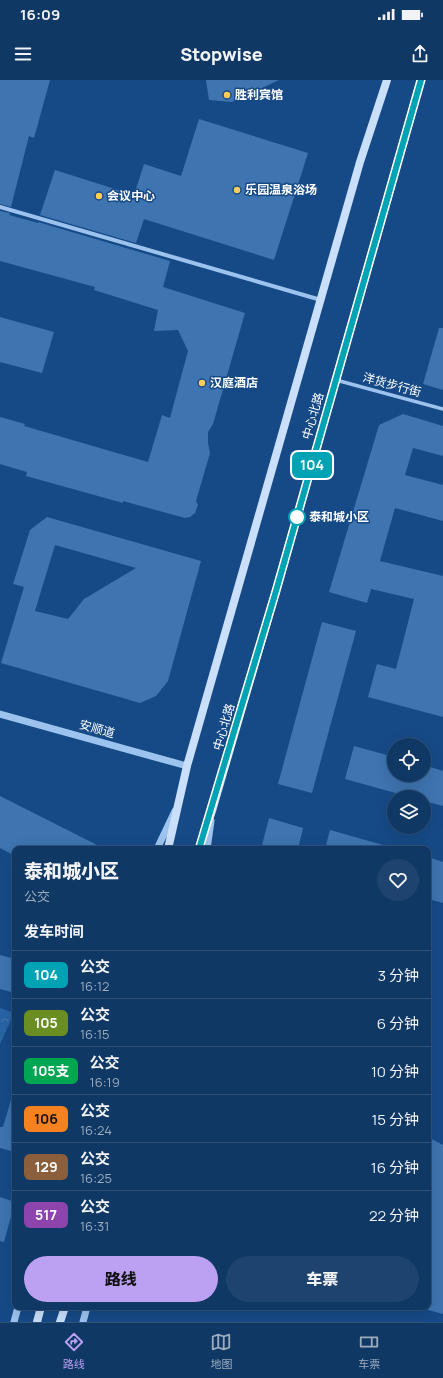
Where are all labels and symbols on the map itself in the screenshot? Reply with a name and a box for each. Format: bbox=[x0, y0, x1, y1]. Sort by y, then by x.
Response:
place label: 胜利宾馆 bbox=[235, 86, 283, 103]
marker: 胜利宾馆 bbox=[222, 90, 232, 100]
place label: 乐园温泉浴场 bbox=[245, 181, 317, 198]
marker: 乐园温泉浴场 bbox=[232, 185, 242, 195]
place label: 会议中心 bbox=[107, 187, 155, 204]
marker: 会议中心 bbox=[94, 191, 104, 201]
street label: 洋货步行街 bbox=[361, 369, 423, 400]
place label: 汉庭酒店 bbox=[210, 374, 258, 391]
marker: 汉庭酒店 bbox=[197, 378, 207, 388]
street label: 中心北路 bbox=[298, 390, 327, 441]
line badge: 104 bbox=[289, 452, 335, 478]
marker: 泰和城小区 bbox=[288, 508, 306, 526]
place label: 泰和城小区 bbox=[309, 508, 369, 525]
street label: 中心北路 bbox=[209, 701, 238, 752]
street label: 安顺道 bbox=[77, 715, 117, 742]

